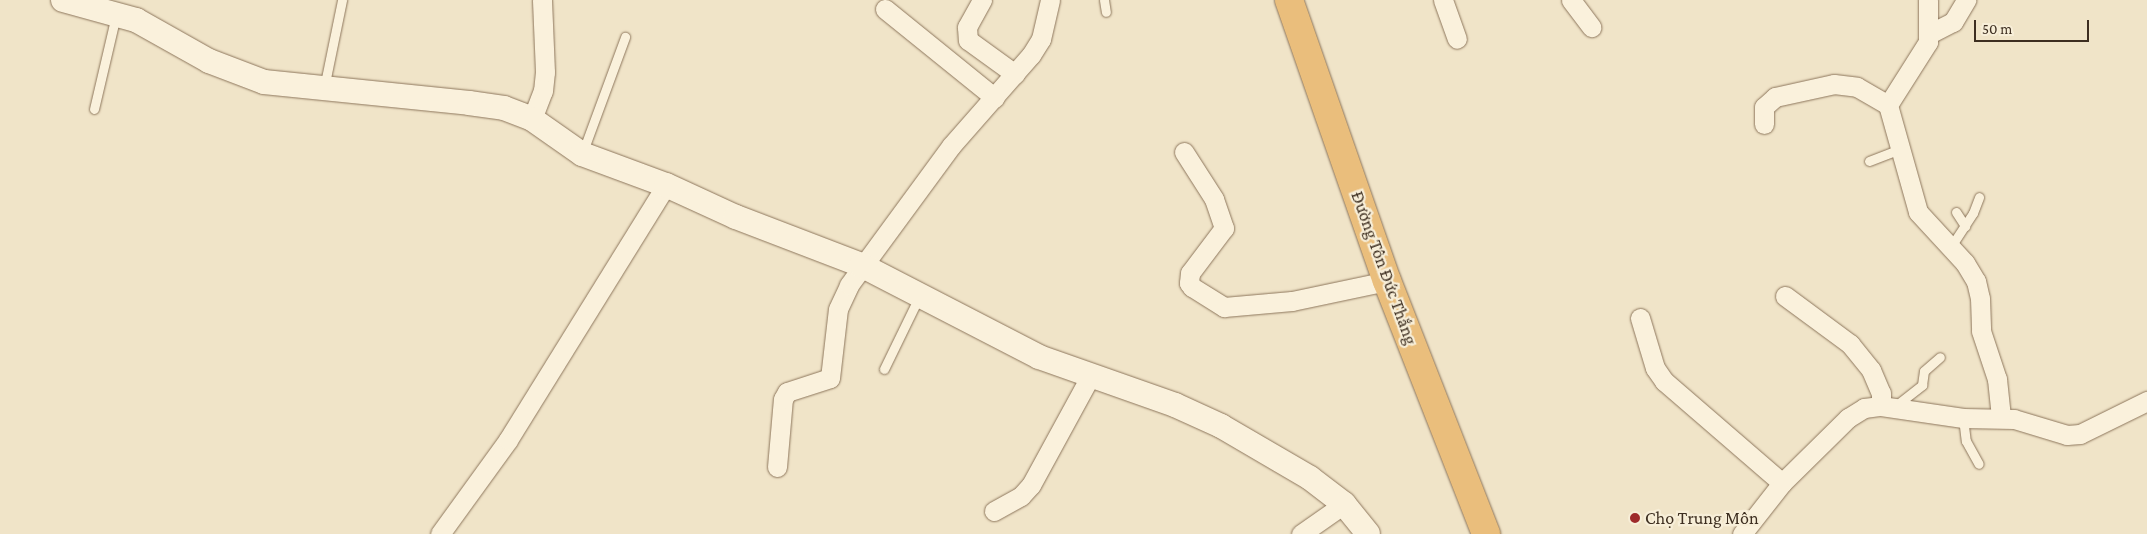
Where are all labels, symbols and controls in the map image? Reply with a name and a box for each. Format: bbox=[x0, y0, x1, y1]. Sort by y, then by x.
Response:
scale bar bbox=[1977, 10, 2092, 42]
text: 50 m bbox=[1982, 21, 2012, 37]
street label: Đường Tôn Đức Thắng bbox=[1346, 188, 1422, 348]
place label: Chọ Trung Môn bbox=[1645, 507, 1759, 529]
marker: Chọ Trung Môn bbox=[1629, 512, 1641, 524]

